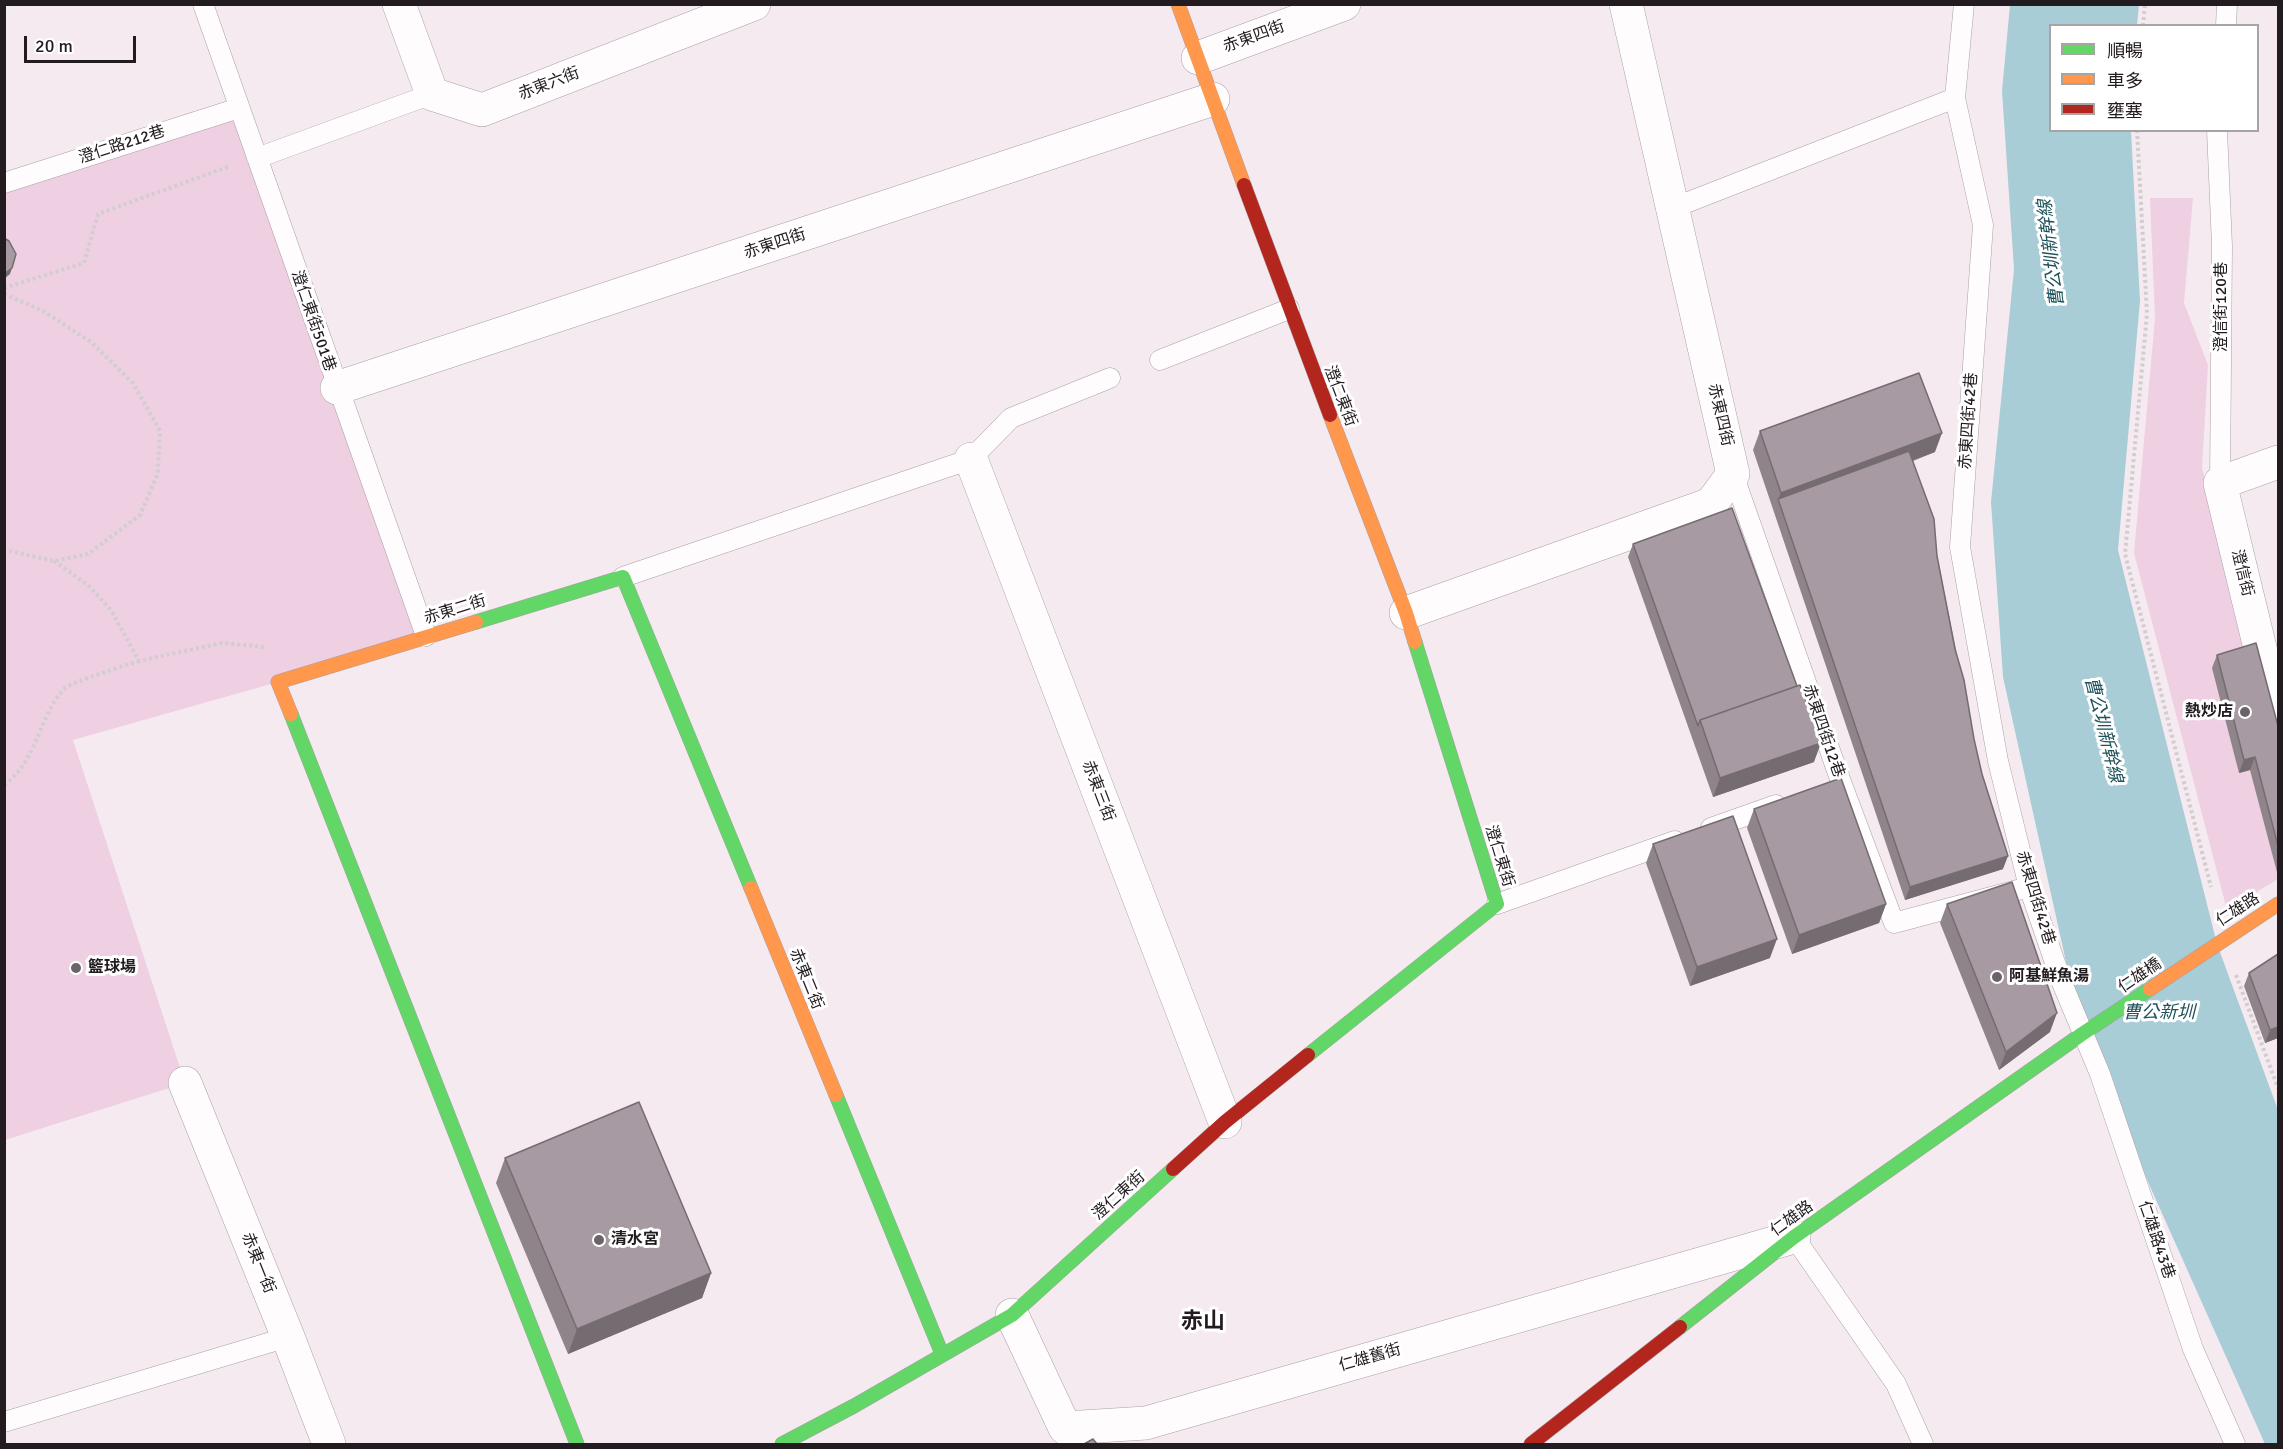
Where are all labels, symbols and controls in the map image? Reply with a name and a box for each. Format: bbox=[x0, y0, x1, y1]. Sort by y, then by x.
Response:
street label: 赤東四街 bbox=[1221, 17, 1287, 57]
scale bar bbox=[27, 24, 140, 62]
legend bbox=[2049, 24, 2259, 132]
text: 20 m bbox=[35, 35, 73, 57]
text: 順暢 bbox=[2107, 40, 2143, 62]
street label: 赤東六街 bbox=[516, 64, 582, 104]
text: 車多 bbox=[2107, 70, 2143, 92]
text: 壅塞 bbox=[2107, 100, 2143, 122]
street label: 澄仁路212巷 bbox=[76, 122, 168, 168]
water label: 曹公圳新幹線 bbox=[2035, 198, 2069, 308]
street label: 赤東四街 bbox=[742, 225, 808, 263]
street label: 澄信街120巷 bbox=[2212, 262, 2232, 352]
street label: 澄仁東街501巷 bbox=[287, 268, 339, 374]
street label: 澄仁東街 bbox=[1320, 363, 1360, 429]
street label: 赤東四街42巷 bbox=[1956, 372, 1982, 470]
street label: 赤東四街 bbox=[1703, 382, 1737, 448]
street label: 澄信街 bbox=[2227, 547, 2257, 599]
street label: 赤東二街 bbox=[422, 591, 488, 629]
water label: 曹公圳新幹線 bbox=[2079, 675, 2127, 785]
street label: 赤東四街12巷 bbox=[1798, 682, 1848, 780]
place label: 熱炒店 bbox=[2185, 702, 2233, 722]
marker: 熱炒店 bbox=[2238, 705, 2252, 719]
street label: 赤東三街 bbox=[1078, 758, 1118, 824]
street label: 澄仁東街 bbox=[1480, 823, 1518, 889]
street label: 赤東四街42巷 bbox=[2012, 849, 2058, 947]
street label: 仁雄路 bbox=[2213, 889, 2263, 931]
street label: 赤東二街 bbox=[785, 946, 827, 1012]
street label: 仁雄橋 bbox=[2115, 955, 2165, 997]
place label: 籃球場 bbox=[88, 958, 136, 978]
marker: 籃球場 bbox=[69, 961, 83, 975]
place label: 阿基鮮魚湯 bbox=[2009, 967, 2089, 987]
marker: 阿基鮮魚湯 bbox=[1990, 970, 2004, 984]
water label: 曹公新圳 bbox=[2123, 1002, 2195, 1024]
street label: 澄仁東街 bbox=[1089, 1167, 1149, 1225]
street label: 仁雄路 bbox=[1767, 1197, 1817, 1241]
street label: 仁雄路43巷 bbox=[2134, 1198, 2178, 1282]
street label: 赤東一街 bbox=[237, 1230, 279, 1296]
place label: 清水宮 bbox=[611, 1230, 659, 1250]
marker: 清水宮 bbox=[592, 1233, 606, 1247]
district label: 赤山 bbox=[1181, 1309, 1225, 1335]
street label: 仁雄舊街 bbox=[1337, 1340, 1403, 1376]

